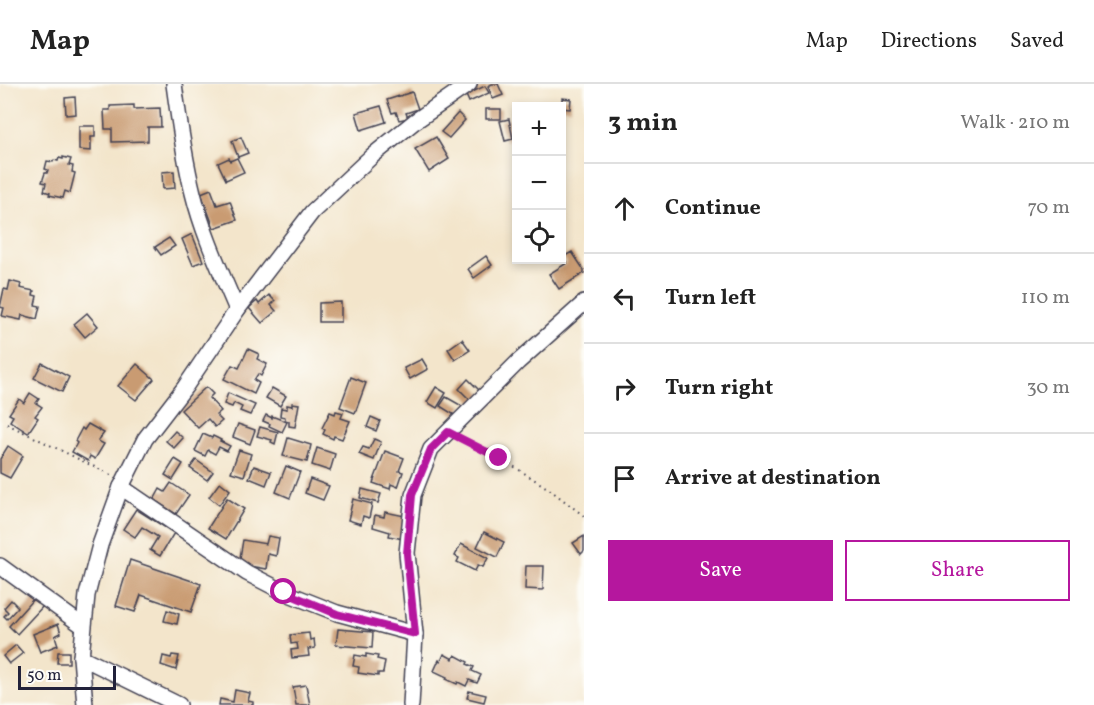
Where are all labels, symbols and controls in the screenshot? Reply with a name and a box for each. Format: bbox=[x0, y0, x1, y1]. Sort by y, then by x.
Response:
text: Map bbox=[30, 22, 90, 61]
text: Map bbox=[806, 27, 848, 56]
text: Directions bbox=[881, 27, 977, 56]
text: Saved bbox=[1010, 27, 1064, 56]
map controls bbox=[512, 102, 566, 264]
button: + bbox=[512, 102, 566, 156]
text: 3 min bbox=[608, 105, 678, 141]
text: Walk · 210 m bbox=[960, 109, 1070, 137]
button: − bbox=[512, 156, 566, 210]
icon: ahead bbox=[608, 192, 641, 225]
text: Continue bbox=[665, 193, 761, 224]
text: 70 m bbox=[1027, 194, 1070, 222]
button: locate bbox=[512, 210, 566, 264]
icon: left bbox=[608, 282, 641, 315]
text: Turn left bbox=[665, 283, 756, 314]
text: 110 m bbox=[1021, 284, 1070, 312]
icon: right bbox=[608, 372, 641, 405]
text: Turn right bbox=[665, 373, 773, 404]
text: 30 m bbox=[1026, 374, 1070, 402]
route end bbox=[485, 444, 511, 470]
icon: arrive bbox=[608, 462, 641, 495]
text: Arrive at destination bbox=[665, 463, 881, 494]
button: Save bbox=[608, 540, 833, 601]
button: Share bbox=[845, 540, 1070, 601]
route start bbox=[270, 578, 296, 604]
scale bar bbox=[18, 663, 116, 690]
text: 50 m bbox=[27, 665, 61, 687]

